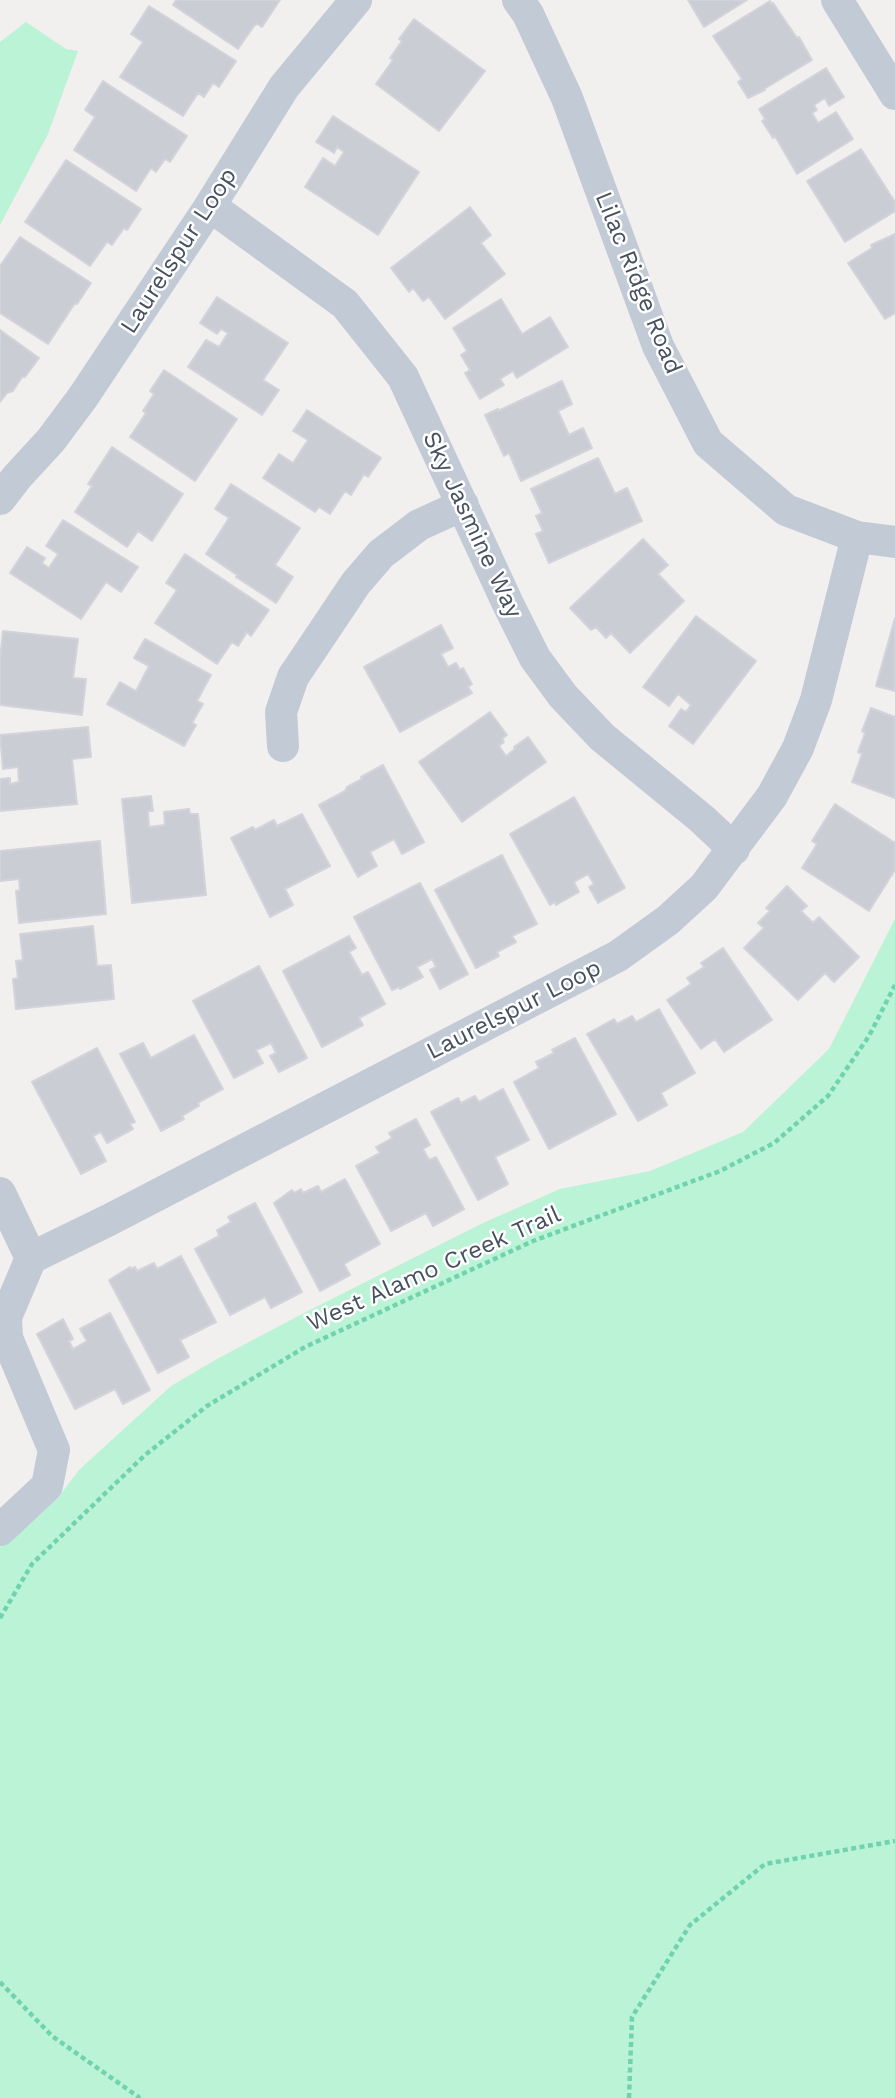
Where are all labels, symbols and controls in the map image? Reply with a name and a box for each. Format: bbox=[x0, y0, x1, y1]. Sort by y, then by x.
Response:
street label: Laurelspur Loop bbox=[115, 163, 243, 339]
street label: Lilac Ridge Road bbox=[588, 188, 688, 378]
street label: Sky Jasmine Way bbox=[416, 427, 528, 623]
street label: Laurelspur Loop bbox=[422, 954, 606, 1066]
street label: West Alamo Creek Trail bbox=[303, 1200, 565, 1338]

